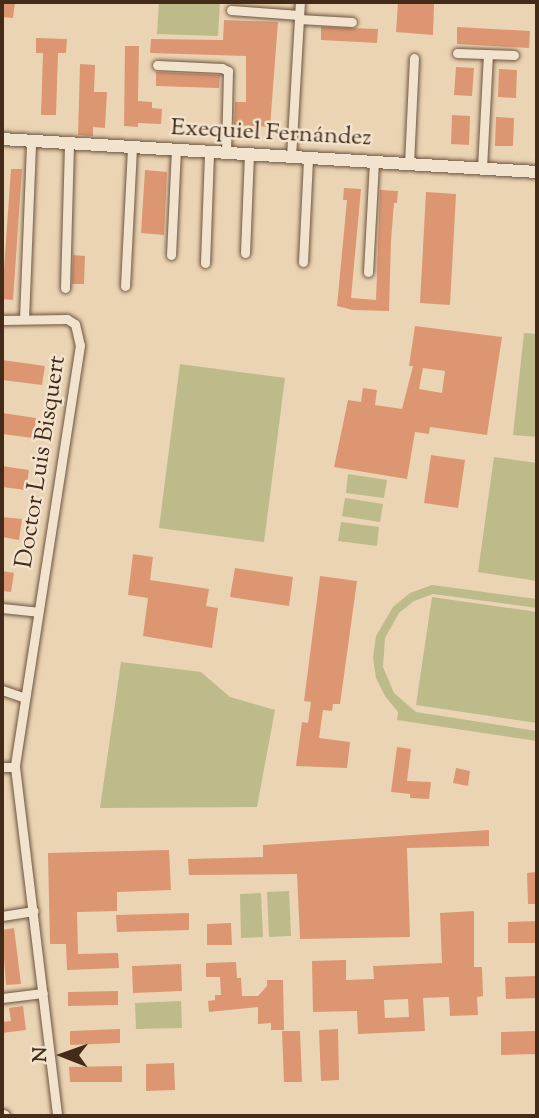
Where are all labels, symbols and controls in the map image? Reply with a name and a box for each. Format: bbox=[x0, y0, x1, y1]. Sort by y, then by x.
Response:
street label: Exequiel Fernández bbox=[170, 114, 372, 154]
street label: Doctor Luis Bisquert bbox=[11, 354, 73, 570]
north arrow bbox=[28, 1020, 98, 1090]
text: N bbox=[28, 1047, 55, 1062]

